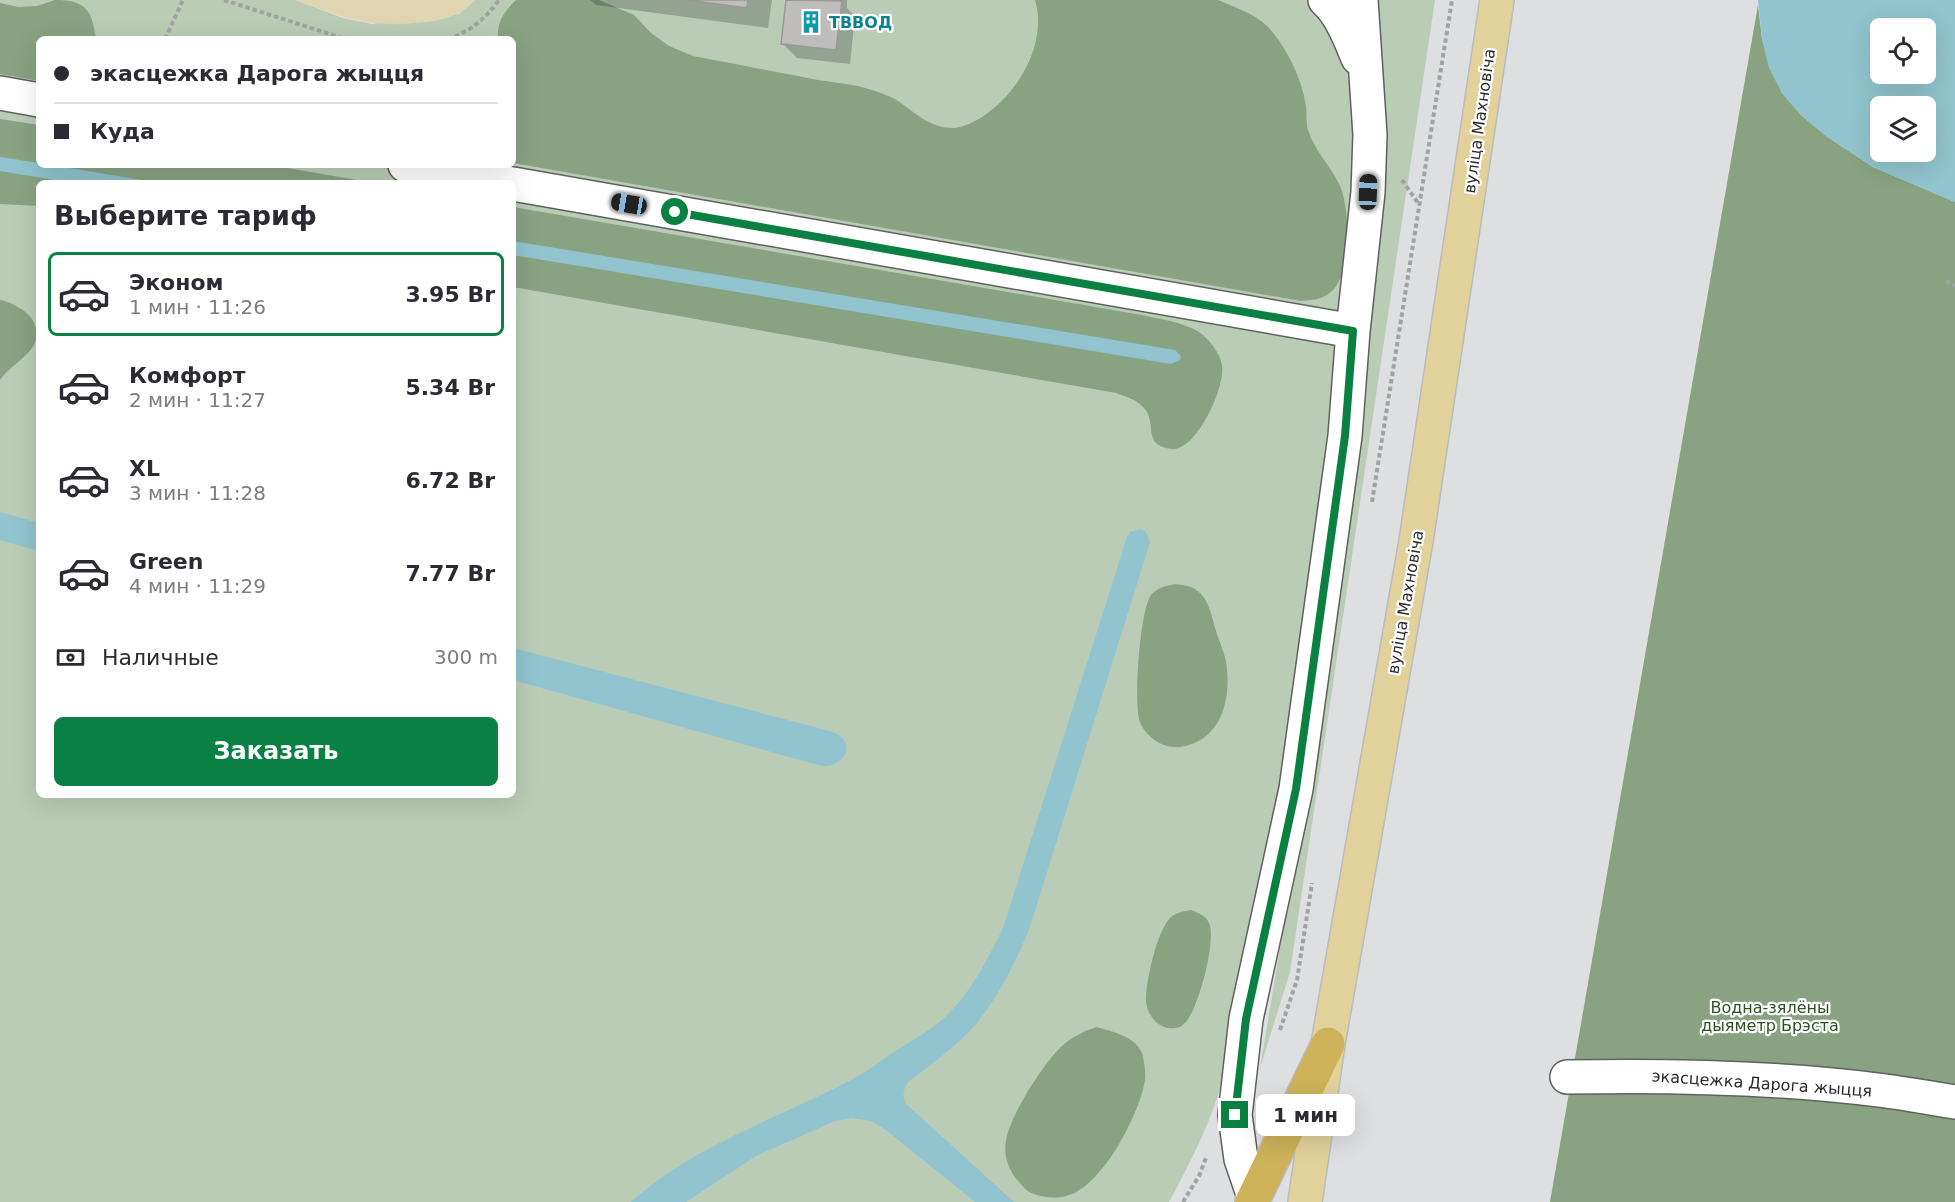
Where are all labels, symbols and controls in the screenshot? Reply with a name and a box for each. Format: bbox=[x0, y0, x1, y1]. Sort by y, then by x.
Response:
building icon: ТВВОД bbox=[798, 9, 824, 35]
place label: ТВВОД bbox=[829, 13, 892, 32]
map controls bbox=[1870, 18, 1936, 162]
button: locate bbox=[1870, 18, 1936, 84]
street label: вуліца Махновіча bbox=[1460, 48, 1499, 195]
text: экасцежка Дарога жыцця bbox=[90, 61, 424, 86]
button: layers bbox=[1870, 96, 1936, 162]
text: Куда bbox=[90, 119, 155, 144]
car bbox=[1358, 174, 1378, 210]
car bbox=[610, 192, 648, 216]
route start bbox=[661, 198, 688, 225]
text: Выберите тариф bbox=[54, 200, 317, 231]
icon: car bbox=[57, 267, 111, 321]
text: Эконом bbox=[129, 270, 224, 295]
text: 3.95 Br bbox=[405, 282, 495, 307]
text: 1 мин · 11:26 bbox=[129, 295, 266, 319]
icon: car bbox=[57, 360, 111, 414]
text: Комфорт bbox=[129, 363, 246, 388]
text: 5.34 Br bbox=[405, 375, 495, 400]
text: 2 мин · 11:27 bbox=[129, 388, 266, 412]
icon: car bbox=[57, 453, 111, 507]
text: XL bbox=[129, 456, 160, 481]
text: 6.72 Br bbox=[405, 468, 495, 493]
text: 3 мин · 11:28 bbox=[129, 481, 266, 505]
street label: вуліца Махновіча bbox=[1383, 529, 1428, 676]
icon: car bbox=[57, 546, 111, 600]
text: Green bbox=[129, 549, 203, 574]
text: 7.77 Br bbox=[405, 561, 495, 586]
text: 4 мин · 11:29 bbox=[129, 574, 266, 598]
icon: cash bbox=[54, 641, 87, 674]
text: Наличные bbox=[102, 645, 219, 670]
text: 300 m bbox=[434, 645, 498, 669]
button: Заказать bbox=[54, 717, 498, 786]
park label: Водна-зялёны дыяметр Брэста bbox=[1701, 998, 1839, 1035]
street label: экасцежка Дарога жыцця bbox=[1651, 1066, 1873, 1101]
callout: 1 мин bbox=[1256, 1094, 1355, 1136]
route end bbox=[1221, 1101, 1248, 1128]
text: 1 мин bbox=[1273, 1103, 1338, 1127]

